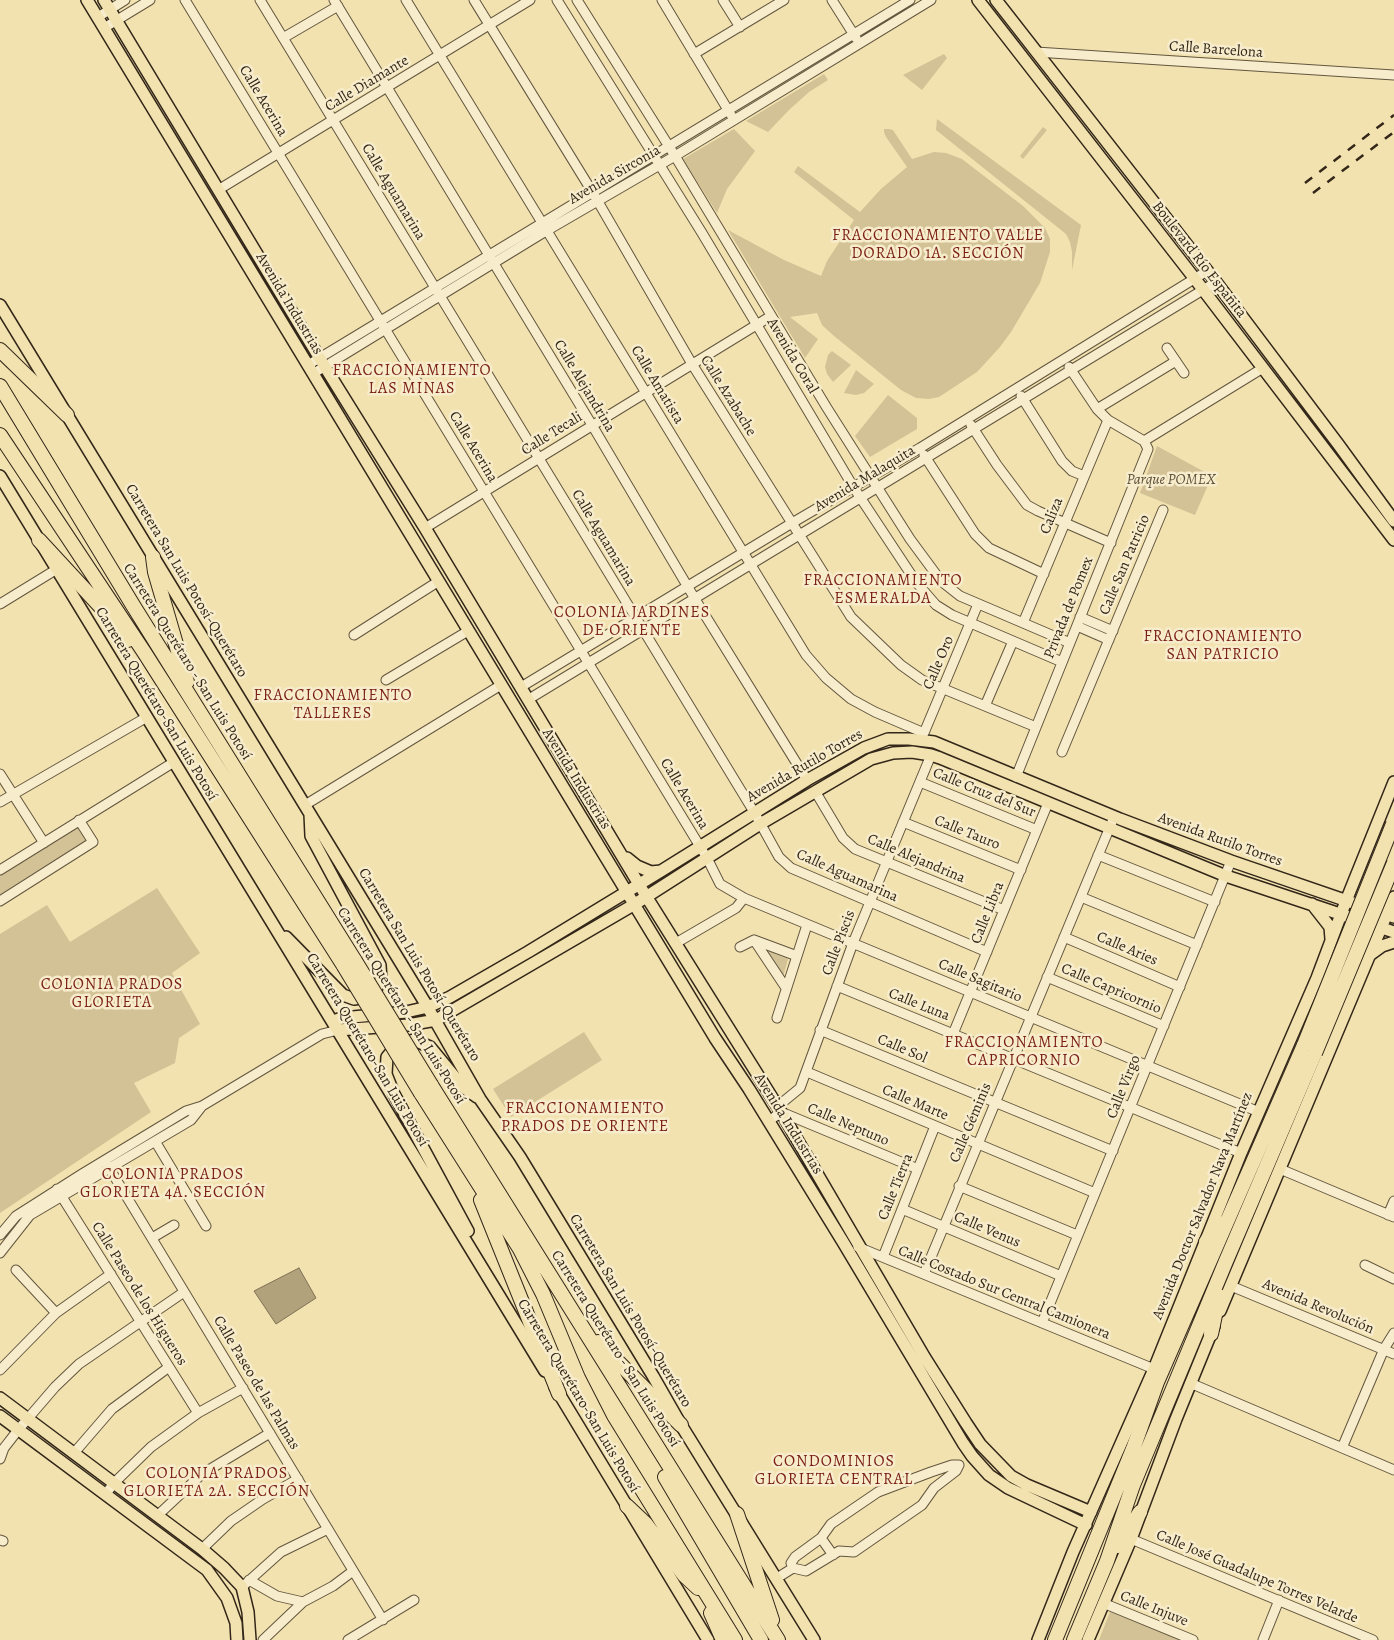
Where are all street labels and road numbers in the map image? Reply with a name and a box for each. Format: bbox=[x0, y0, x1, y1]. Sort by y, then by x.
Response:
street label: Calle Barcelona bbox=[1168, 38, 1264, 62]
street label: Calle Diamante bbox=[322, 52, 412, 116]
street label: Calle Acerina bbox=[235, 62, 291, 140]
street label: Calle Aguamarina bbox=[357, 140, 429, 244]
street label: Avenida Sirconia bbox=[566, 142, 664, 208]
street label: Boulevard Río Españita bbox=[1148, 198, 1250, 322]
street label: Avenida Industrias bbox=[251, 250, 327, 358]
street label: Avenida Coral bbox=[762, 315, 822, 397]
street label: Calle Alejandrina bbox=[549, 337, 619, 435]
street label: Calle Amatista bbox=[627, 342, 687, 428]
street label: Calle Azabache bbox=[696, 352, 760, 440]
street label: Calle Acerina bbox=[445, 408, 501, 486]
street label: Calle Tecali bbox=[518, 408, 586, 460]
street label: Avenida Malaquita bbox=[811, 442, 919, 516]
street label: Carretera San Luis Potosí-Querétaro bbox=[121, 481, 251, 681]
street label: Calle Aguamarina bbox=[567, 486, 639, 590]
street label: Caliza bbox=[1037, 495, 1067, 537]
street label: Calle San Patricio bbox=[1096, 512, 1154, 618]
street label: Privada de Pomex bbox=[1040, 554, 1098, 662]
street label: Carretera Querétaro - San Luis Potosí bbox=[119, 560, 255, 764]
street label: Carretera Querétaro-San Luis Potosí bbox=[91, 604, 221, 804]
street label: Calle Oro bbox=[920, 633, 958, 693]
street label: Avenida Industrias bbox=[538, 725, 614, 833]
street label: Avenida Rutilo Torres bbox=[744, 725, 866, 807]
street label: Calle Acerina bbox=[656, 755, 712, 833]
street label: Calle Cruz del Sur bbox=[930, 764, 1038, 822]
street label: Avenida Rutilo Torres bbox=[1155, 809, 1285, 871]
street label: Calle Tauro bbox=[932, 812, 1002, 854]
street label: Calle Alejandrina bbox=[864, 830, 968, 888]
street label: Calle Aguamarina bbox=[793, 846, 901, 906]
street label: Carretera San Luis Potosí-Querétaro bbox=[354, 865, 484, 1065]
street label: Calle Libra bbox=[967, 879, 1009, 947]
street label: Carretera Querétaro - San Luis Potosí bbox=[333, 904, 469, 1108]
street label: Calle Piscis bbox=[818, 908, 860, 978]
street label: Calle Aries bbox=[1094, 928, 1160, 970]
street label: Carretera Querétaro-San Luis Potosí bbox=[302, 950, 432, 1150]
street label: Calle Sagitario bbox=[935, 955, 1025, 1007]
street label: Calle Capricornio bbox=[1058, 960, 1164, 1018]
street label: Calle Luna bbox=[886, 985, 952, 1025]
street label: Calle Sol bbox=[874, 1031, 930, 1067]
street label: Calle Virgo bbox=[1103, 1053, 1145, 1121]
street label: Avenida Industrias bbox=[750, 1070, 826, 1178]
street label: Calle Géminis bbox=[946, 1080, 996, 1166]
street label: Calle Marte bbox=[879, 1081, 951, 1125]
street label: Avenida Doctor Salvador Nava Martínez bbox=[1149, 1090, 1257, 1322]
street label: Calle Neptuno bbox=[804, 1100, 892, 1150]
street label: Calle Tierra bbox=[874, 1151, 918, 1223]
street label: Calle Venus bbox=[951, 1208, 1023, 1252]
street label: Carretera San Luis Potosí-Querétaro bbox=[565, 1211, 695, 1411]
street label: Calle Paseo de los Higueros bbox=[87, 1219, 191, 1369]
street label: Calle Costado Sur Central Camionera bbox=[895, 1242, 1113, 1344]
street label: Carretera Querétaro - San Luis Potosí bbox=[547, 1247, 683, 1451]
street label: Avenida Revolución bbox=[1259, 1275, 1377, 1339]
street label: Carretera Querétaro-San Luis Potosí bbox=[513, 1296, 643, 1496]
street label: Calle Paseo de las Palmas bbox=[209, 1313, 303, 1453]
street label: Calle José Guadalupe Torres Velarde bbox=[1153, 1526, 1361, 1628]
street label: Calle Injuve bbox=[1117, 1587, 1191, 1631]

